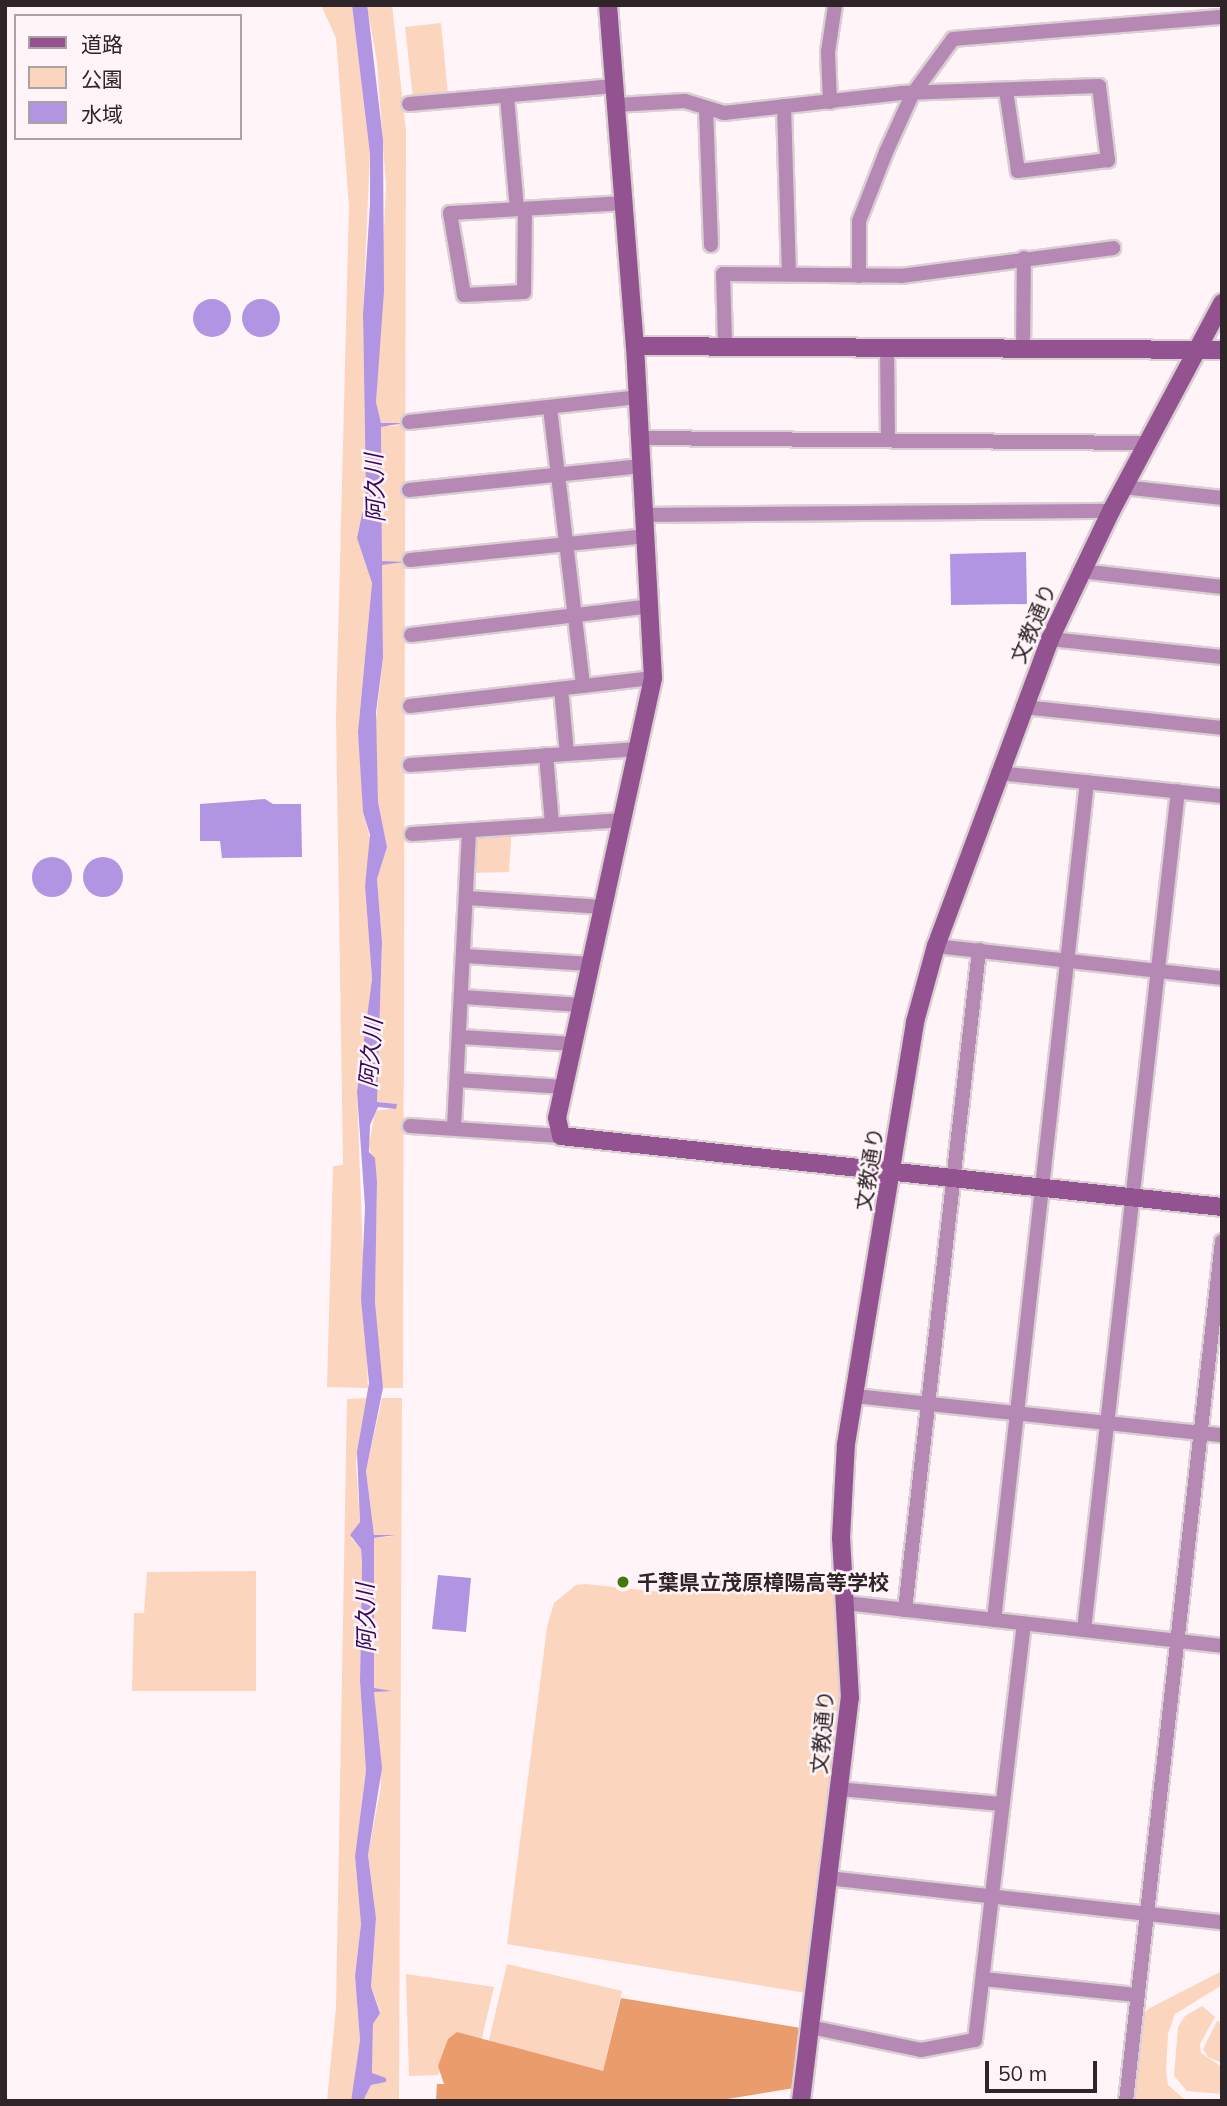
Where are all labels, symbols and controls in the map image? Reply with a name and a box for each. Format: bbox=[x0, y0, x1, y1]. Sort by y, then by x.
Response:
legend bbox=[14, 14, 242, 140]
text: 道路 bbox=[81, 31, 123, 57]
text: 公園 bbox=[81, 66, 123, 92]
text: 水域 bbox=[81, 101, 123, 127]
water label: 阿久川 bbox=[360, 453, 390, 523]
street label: 文教通り bbox=[1005, 579, 1061, 667]
water label: 阿久川 bbox=[354, 1017, 388, 1089]
street label: 文教通り bbox=[850, 1126, 888, 1212]
place label: 千葉県立茂原樟陽高等学校 bbox=[637, 1569, 889, 1595]
marker: 千葉県立茂原樟陽高等学校 bbox=[615, 1574, 631, 1590]
water label: 阿久川 bbox=[352, 1583, 380, 1653]
street label: 文教通り bbox=[806, 1689, 838, 1775]
scale bar bbox=[989, 2046, 1101, 2090]
text: 50 m bbox=[998, 2060, 1047, 2086]

